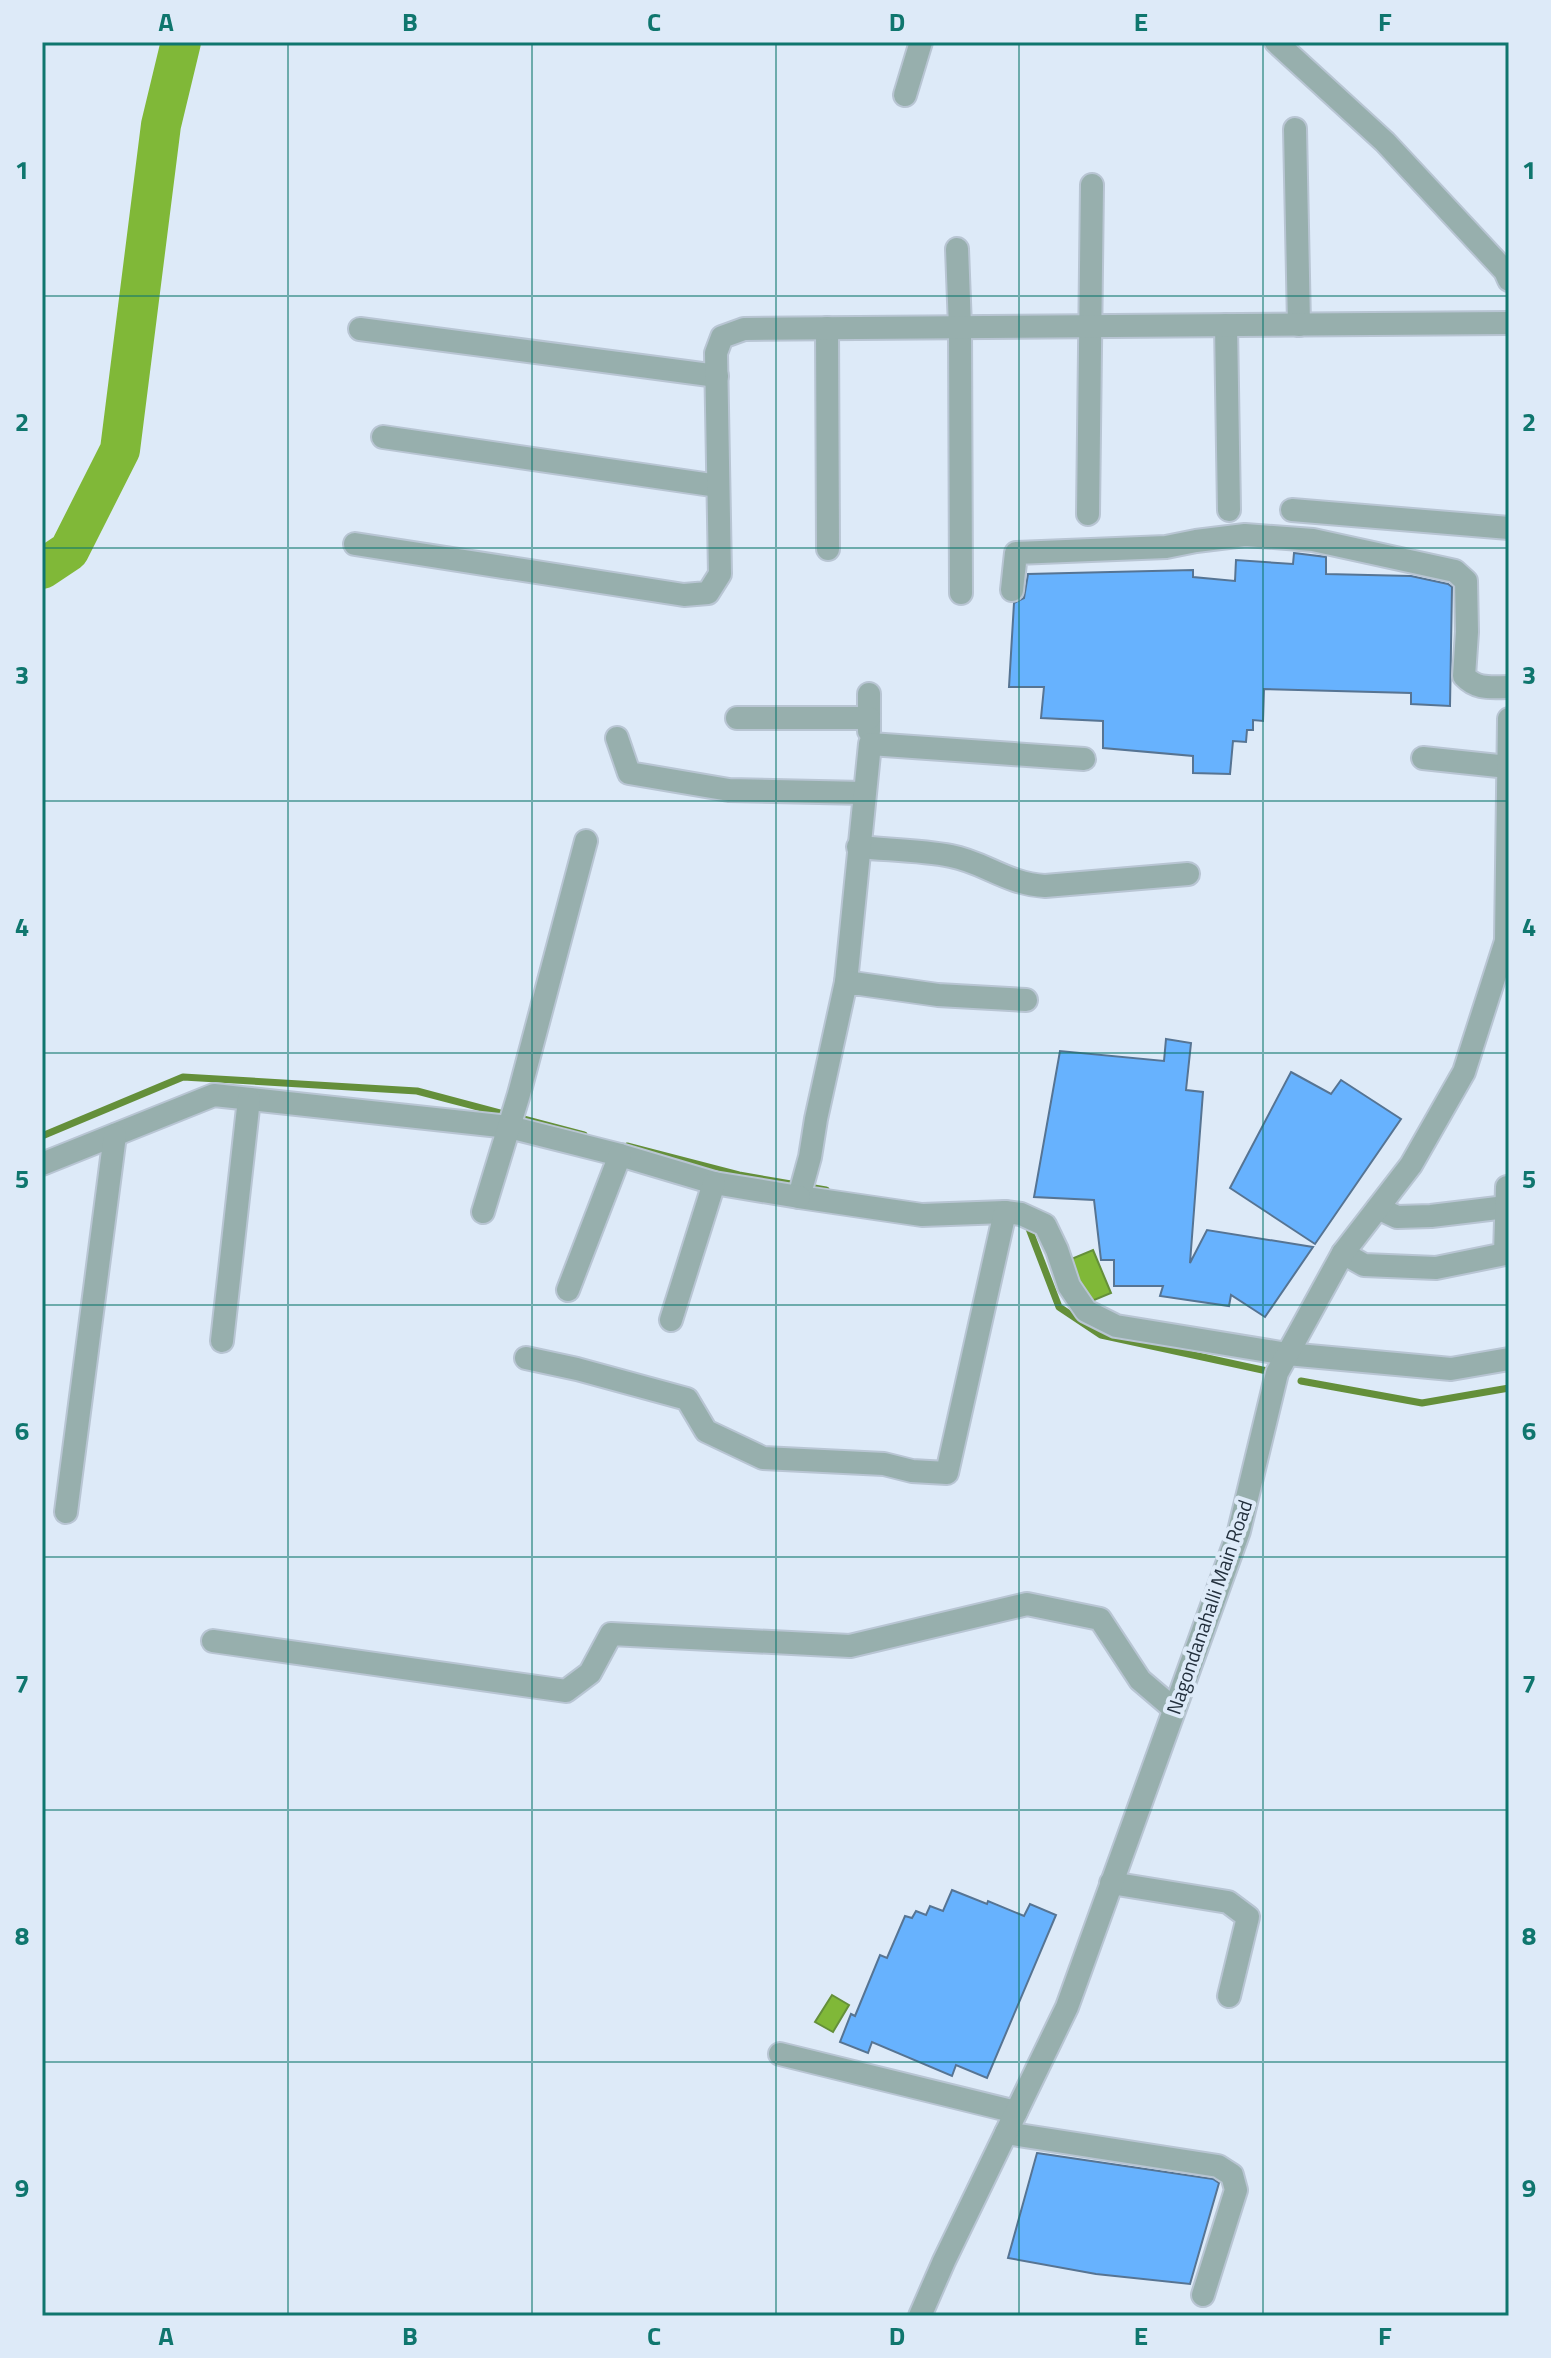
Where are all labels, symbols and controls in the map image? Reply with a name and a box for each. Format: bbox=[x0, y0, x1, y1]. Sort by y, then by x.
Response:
text: A bbox=[158, 2, 174, 41]
text: B bbox=[402, 2, 418, 41]
text: C bbox=[647, 2, 661, 41]
text: D bbox=[889, 2, 905, 41]
text: E bbox=[1134, 2, 1148, 41]
text: F bbox=[1378, 2, 1392, 41]
text: 1 bbox=[15, 150, 29, 189]
text: 1 bbox=[1522, 150, 1536, 189]
text: 2 bbox=[15, 402, 29, 441]
text: 2 bbox=[1522, 402, 1536, 441]
text: 3 bbox=[15, 655, 29, 694]
text: 3 bbox=[1522, 655, 1536, 694]
text: 4 bbox=[15, 907, 29, 946]
text: 4 bbox=[1522, 907, 1536, 946]
text: 5 bbox=[15, 1159, 29, 1198]
text: 5 bbox=[1522, 1159, 1536, 1198]
text: 6 bbox=[15, 1411, 29, 1450]
text: 6 bbox=[1522, 1411, 1536, 1450]
street label: Nagondanahalli Main Road bbox=[1158, 1496, 1260, 1718]
text: 7 bbox=[15, 1664, 29, 1703]
text: 7 bbox=[1522, 1664, 1536, 1703]
text: 8 bbox=[15, 1916, 29, 1955]
text: 8 bbox=[1522, 1916, 1536, 1955]
text: 9 bbox=[15, 2168, 29, 2207]
text: 9 bbox=[1522, 2168, 1536, 2207]
text: A bbox=[158, 2316, 174, 2355]
text: B bbox=[402, 2316, 418, 2355]
text: C bbox=[647, 2316, 661, 2355]
text: D bbox=[889, 2316, 905, 2355]
text: E bbox=[1134, 2316, 1148, 2355]
text: F bbox=[1378, 2316, 1392, 2355]

